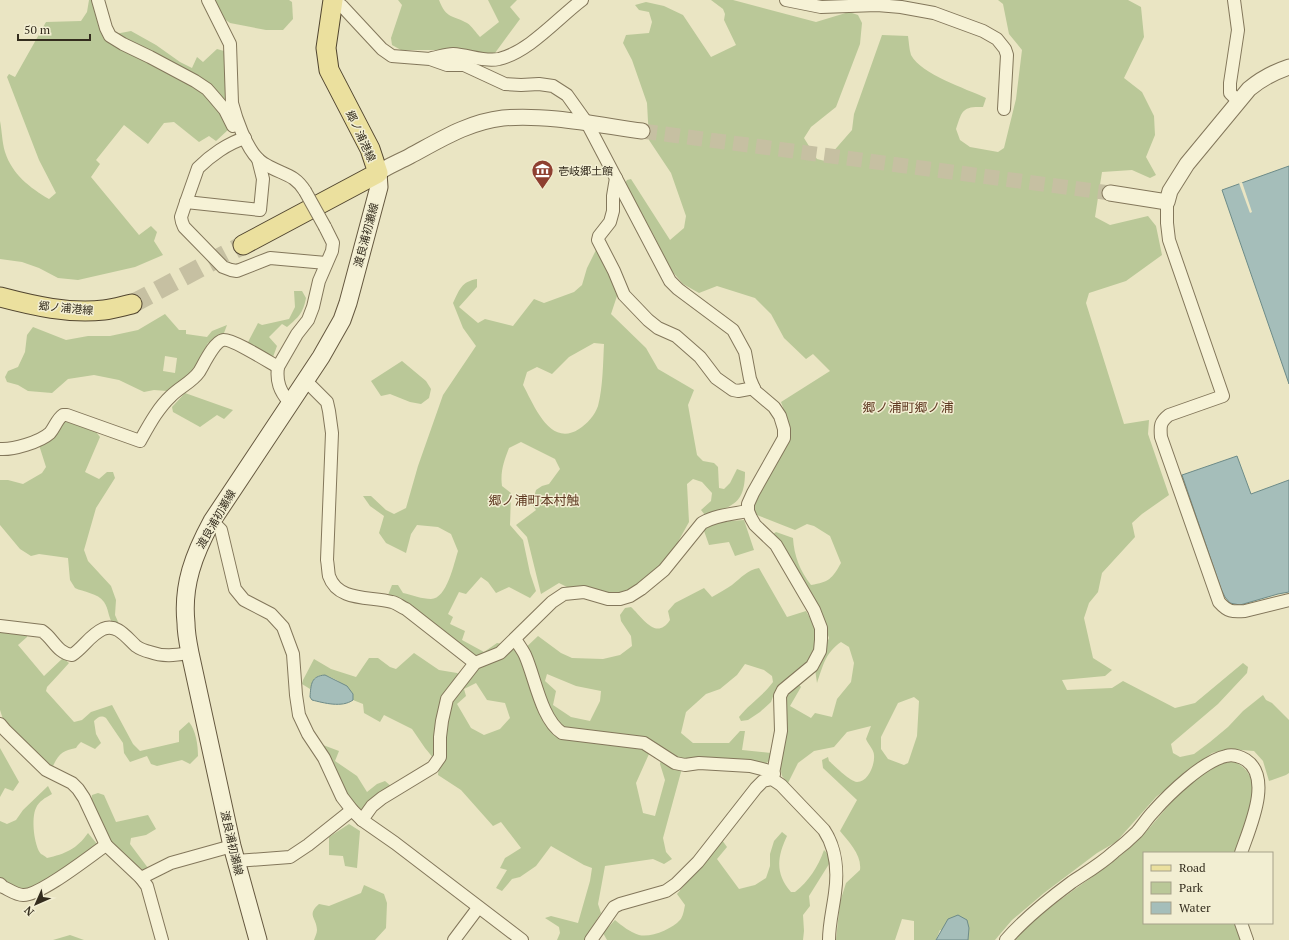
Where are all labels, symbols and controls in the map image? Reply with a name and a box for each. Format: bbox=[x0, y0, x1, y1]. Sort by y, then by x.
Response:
scale bar bbox=[18, 16, 90, 42]
text: 50 m bbox=[24, 22, 51, 37]
street label: 郷ノ浦港線 bbox=[343, 108, 379, 164]
museum icon: 壱岐郷土館 bbox=[530, 158, 556, 191]
place label: 壱岐郷土館 bbox=[558, 164, 613, 178]
street label: 渡良浦初瀬線 bbox=[351, 201, 381, 269]
street label: 郷ノ浦港線 bbox=[38, 299, 94, 317]
district label: 郷ノ浦町郷ノ浦 bbox=[862, 398, 954, 416]
street label: 渡良浦初瀬線 bbox=[193, 487, 239, 551]
district label: 郷ノ浦町本村触 bbox=[488, 491, 580, 509]
street label: 渡良浦初瀬線 bbox=[218, 809, 246, 877]
legend bbox=[1143, 852, 1273, 924]
text: Road bbox=[1179, 860, 1206, 875]
text: Park bbox=[1179, 880, 1204, 895]
north arrow bbox=[16, 884, 56, 924]
text: Water bbox=[1179, 900, 1211, 915]
text: N bbox=[21, 903, 37, 919]

